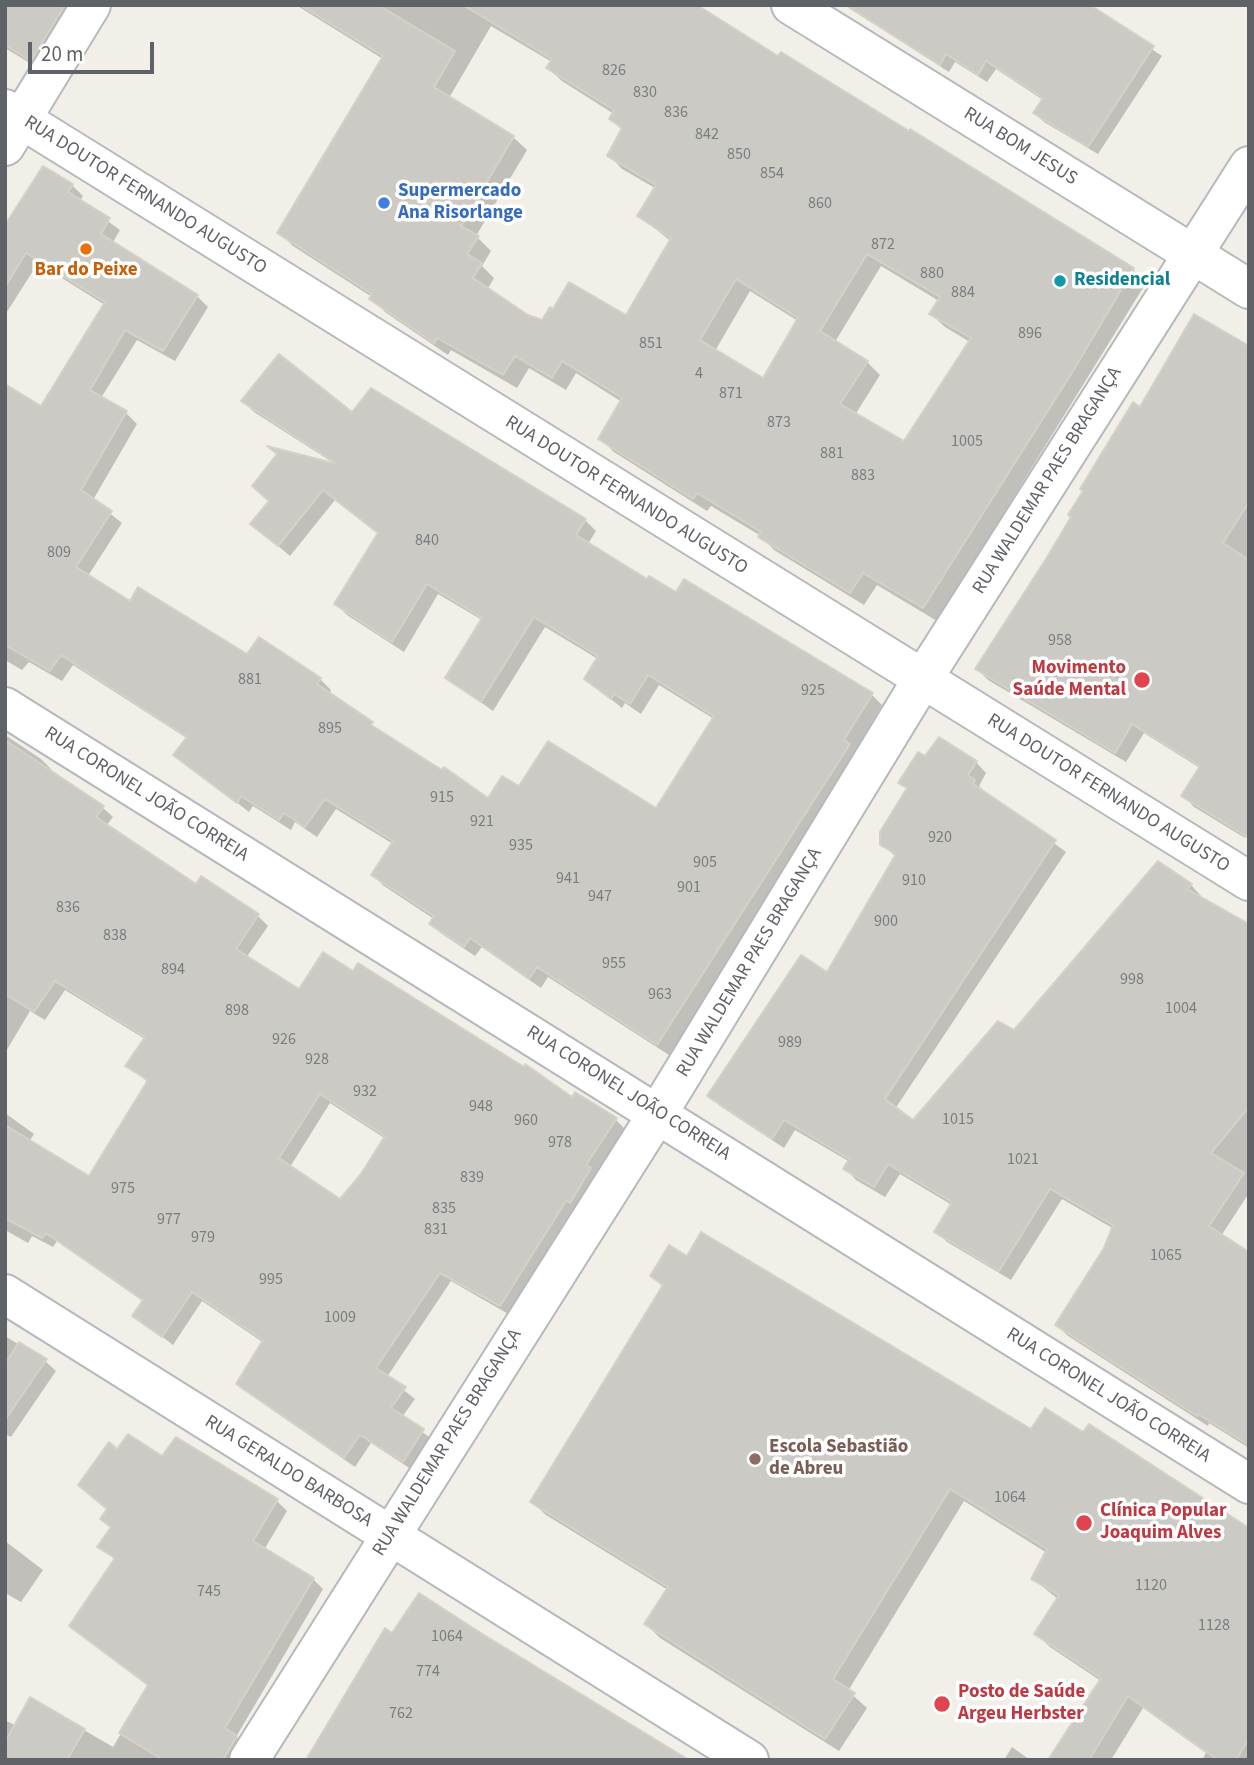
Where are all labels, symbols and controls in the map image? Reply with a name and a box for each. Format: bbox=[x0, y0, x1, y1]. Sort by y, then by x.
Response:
scale bar bbox=[32, 28, 158, 72]
text: 20 m bbox=[41, 39, 83, 69]
house number: 826 bbox=[602, 61, 626, 81]
house number: 830 bbox=[633, 83, 657, 103]
house number: 836 bbox=[664, 103, 688, 123]
street label: RUA BOM JESUS bbox=[959, 103, 1081, 191]
street label: RUA DOUTOR FERNANDO AUGUSTO bbox=[19, 112, 271, 280]
house number: 842 bbox=[695, 125, 719, 145]
house number: 850 bbox=[727, 145, 751, 165]
house number: 854 bbox=[760, 164, 784, 184]
place label: Supermercado Ana Risorlange bbox=[398, 181, 523, 225]
house number: 860 bbox=[808, 194, 832, 214]
marker: Supermercado Ana Risorlange bbox=[376, 195, 392, 211]
house number: 872 bbox=[871, 235, 895, 255]
marker: Bar do Peixe bbox=[78, 241, 94, 257]
place label: Bar do Peixe bbox=[34, 260, 138, 282]
house number: 880 bbox=[920, 264, 944, 284]
place label: Residencial bbox=[1074, 270, 1170, 292]
marker: Residencial bbox=[1052, 273, 1068, 289]
house number: 884 bbox=[951, 283, 975, 303]
house number: 896 bbox=[1018, 324, 1042, 344]
house number: 851 bbox=[639, 334, 663, 354]
street label: RUA WALDEMAR PAES BRAGANÇA bbox=[969, 363, 1127, 599]
house number: 4 bbox=[695, 364, 703, 384]
house number: 871 bbox=[719, 384, 743, 404]
street label: RUA DOUTOR FERNANDO AUGUSTO bbox=[500, 412, 752, 580]
house number: 873 bbox=[767, 413, 791, 433]
house number: 1005 bbox=[951, 432, 983, 452]
house number: 881 bbox=[820, 444, 844, 464]
house number: 883 bbox=[851, 466, 875, 486]
house number: 840 bbox=[415, 531, 439, 551]
house number: 809 bbox=[47, 543, 71, 563]
house number: 958 bbox=[1048, 631, 1072, 651]
place label: Movimento Saúde Mental bbox=[1013, 658, 1126, 702]
house number: 881 bbox=[238, 670, 262, 690]
marker: Movimento Saúde Mental bbox=[1132, 670, 1152, 690]
house number: 925 bbox=[801, 681, 825, 701]
street label: RUA DOUTOR FERNANDO AUGUSTO bbox=[982, 710, 1234, 878]
house number: 895 bbox=[318, 719, 342, 739]
street label: RUA CORONEL JOÃO CORREIA bbox=[40, 723, 252, 867]
house number: 915 bbox=[430, 788, 454, 808]
house number: 921 bbox=[470, 812, 494, 832]
house number: 920 bbox=[928, 828, 952, 848]
house number: 935 bbox=[509, 836, 533, 856]
street label: RUA WALDEMAR PAES BRAGANÇA bbox=[672, 844, 828, 1082]
house number: 905 bbox=[693, 853, 717, 873]
house number: 941 bbox=[556, 869, 580, 889]
house number: 910 bbox=[902, 871, 926, 891]
house number: 901 bbox=[677, 878, 701, 898]
house number: 947 bbox=[588, 887, 612, 907]
house number: 836 bbox=[56, 898, 80, 918]
house number: 900 bbox=[874, 912, 898, 932]
house number: 838 bbox=[103, 926, 127, 946]
house number: 955 bbox=[602, 954, 626, 974]
house number: 894 bbox=[161, 960, 185, 980]
house number: 998 bbox=[1120, 970, 1144, 990]
house number: 963 bbox=[648, 985, 672, 1005]
house number: 1004 bbox=[1165, 999, 1197, 1019]
house number: 898 bbox=[225, 1001, 249, 1021]
street label: RUA CORONEL JOÃO CORREIA bbox=[522, 1022, 734, 1166]
house number: 926 bbox=[272, 1030, 296, 1050]
house number: 989 bbox=[778, 1033, 802, 1053]
house number: 928 bbox=[305, 1050, 329, 1070]
house number: 932 bbox=[353, 1082, 377, 1102]
house number: 948 bbox=[469, 1097, 493, 1117]
house number: 1015 bbox=[942, 1110, 974, 1130]
house number: 960 bbox=[514, 1111, 538, 1131]
house number: 978 bbox=[548, 1133, 572, 1153]
house number: 1021 bbox=[1007, 1150, 1039, 1170]
house number: 839 bbox=[460, 1168, 484, 1188]
house number: 975 bbox=[111, 1179, 135, 1199]
house number: 835 bbox=[432, 1199, 456, 1219]
house number: 977 bbox=[157, 1210, 181, 1230]
house number: 831 bbox=[424, 1220, 448, 1240]
house number: 979 bbox=[191, 1228, 215, 1248]
house number: 1065 bbox=[1150, 1246, 1182, 1266]
house number: 995 bbox=[259, 1270, 283, 1290]
house number: 1009 bbox=[324, 1308, 356, 1328]
street label: RUA CORONEL JOÃO CORREIA bbox=[1002, 1324, 1214, 1468]
street label: RUA WALDEMAR PAES BRAGANÇA bbox=[369, 1325, 527, 1561]
street label: RUA GERALDO BARBOSA bbox=[200, 1411, 376, 1533]
place label: Escola Sebastião de Abreu bbox=[769, 1437, 908, 1481]
marker: Escola Sebastião de Abreu bbox=[747, 1451, 763, 1467]
house number: 1064 bbox=[994, 1488, 1026, 1508]
place label: Clínica Popular Joaquim Alves bbox=[1100, 1501, 1227, 1545]
marker: Clínica Popular Joaquim Alves bbox=[1074, 1513, 1094, 1533]
house number: 1120 bbox=[1135, 1576, 1167, 1596]
house number: 745 bbox=[197, 1582, 221, 1602]
house number: 1128 bbox=[1198, 1616, 1230, 1636]
house number: 1064 bbox=[431, 1627, 463, 1647]
house number: 774 bbox=[416, 1662, 440, 1682]
place label: Posto de Saúde Argeu Herbster bbox=[958, 1682, 1085, 1726]
marker: Posto de Saúde Argeu Herbster bbox=[932, 1694, 952, 1714]
house number: 762 bbox=[389, 1704, 413, 1724]

